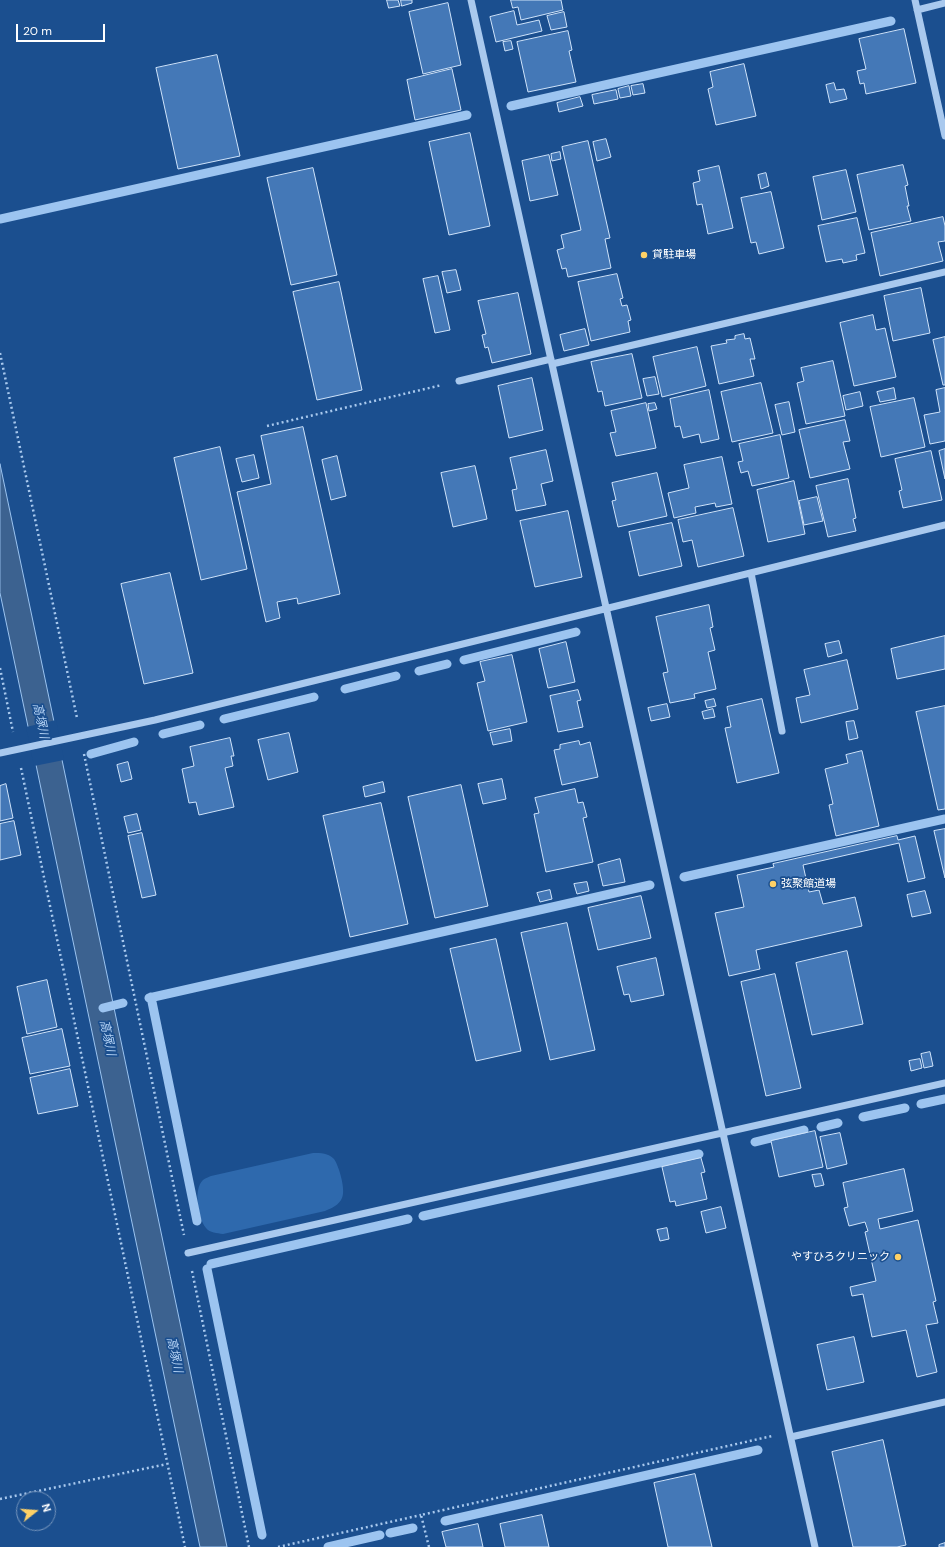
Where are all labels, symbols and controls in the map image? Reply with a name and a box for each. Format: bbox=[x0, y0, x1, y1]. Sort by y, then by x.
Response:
scale bar bbox=[18, 16, 107, 42]
text: 20 m bbox=[23, 23, 52, 39]
place label: 貸駐車場 bbox=[652, 248, 696, 262]
marker: 貸駐車場 bbox=[639, 250, 649, 260]
water label: 高塚川 bbox=[29, 702, 51, 740]
place label: 弦聚館道場 bbox=[781, 877, 836, 891]
marker: 弦聚館道場 bbox=[768, 879, 778, 889]
water label: 高塚川 bbox=[96, 1019, 118, 1057]
place label: やすひろクリニック bbox=[791, 1250, 890, 1264]
marker: やすひろクリニック bbox=[893, 1252, 903, 1262]
water label: 高塚川 bbox=[163, 1336, 185, 1374]
north arrow bbox=[16, 1491, 56, 1531]
text: N bbox=[39, 1502, 54, 1514]

